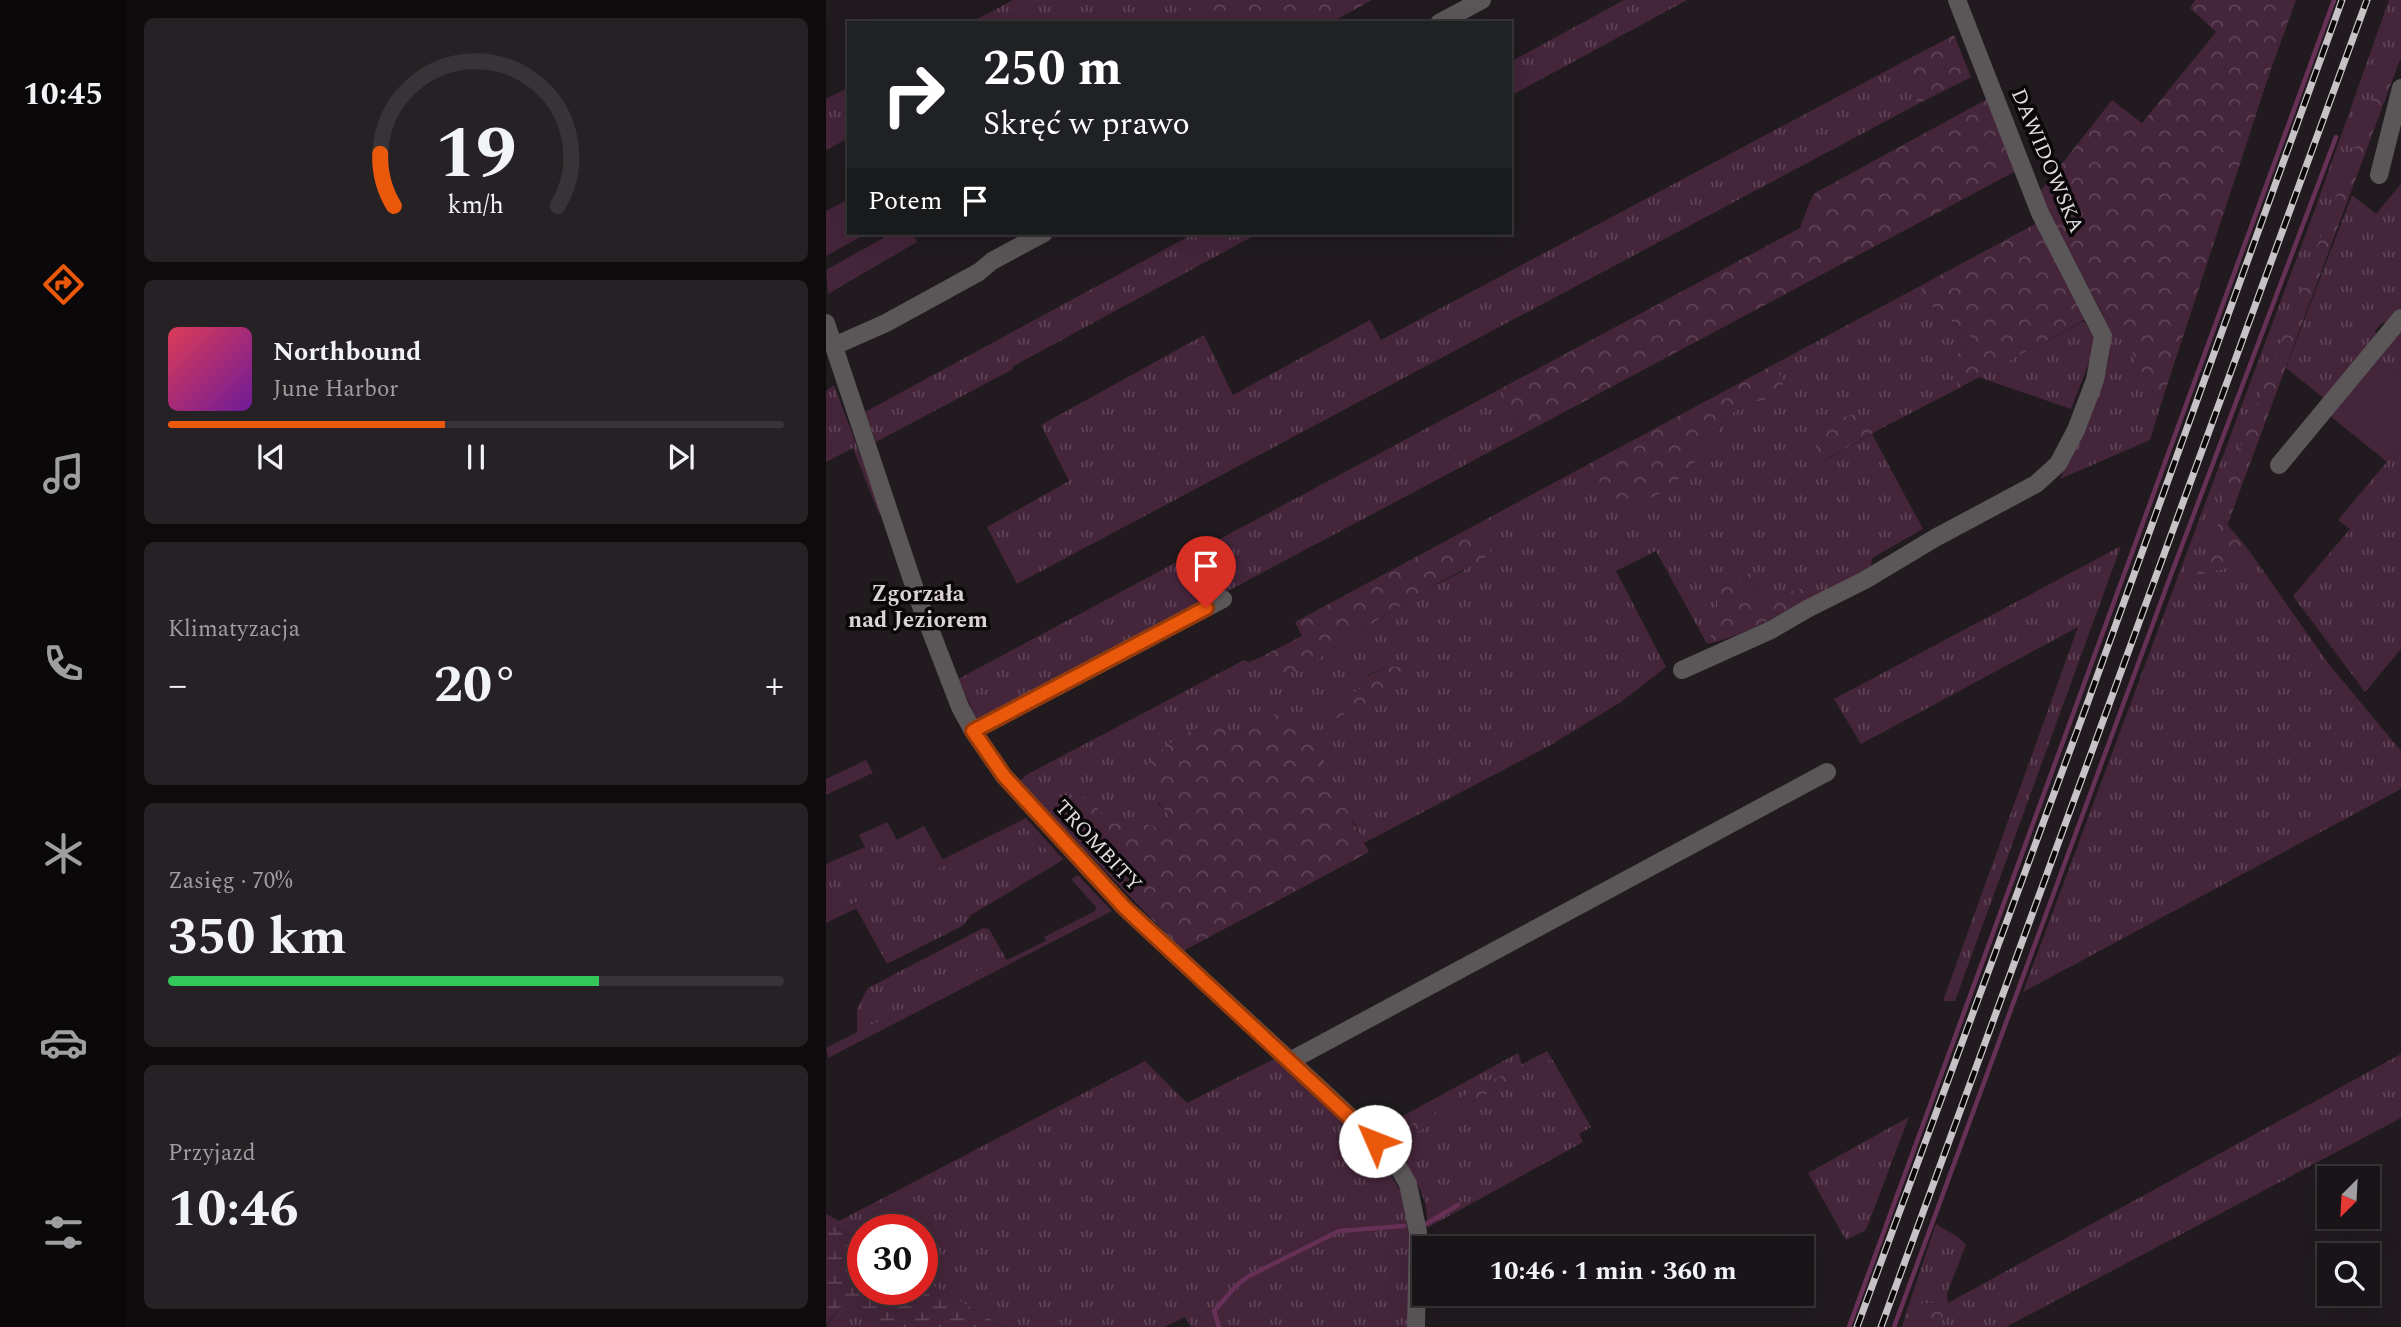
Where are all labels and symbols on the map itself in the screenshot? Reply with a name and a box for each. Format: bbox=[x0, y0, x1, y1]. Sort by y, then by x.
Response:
street label: DAWIDOWSKA bbox=[2002, 84, 2092, 239]
pin bbox=[1176, 536, 1236, 608]
district label: Zgorzała nad Jeziorem bbox=[848, 577, 988, 638]
street label: TROMBITY bbox=[1047, 793, 1149, 899]
position arrow bbox=[1338, 1104, 1412, 1178]
north arrow bbox=[2317, 1166, 2380, 1228]
speed limit sign: 30 bbox=[847, 1214, 938, 1305]

